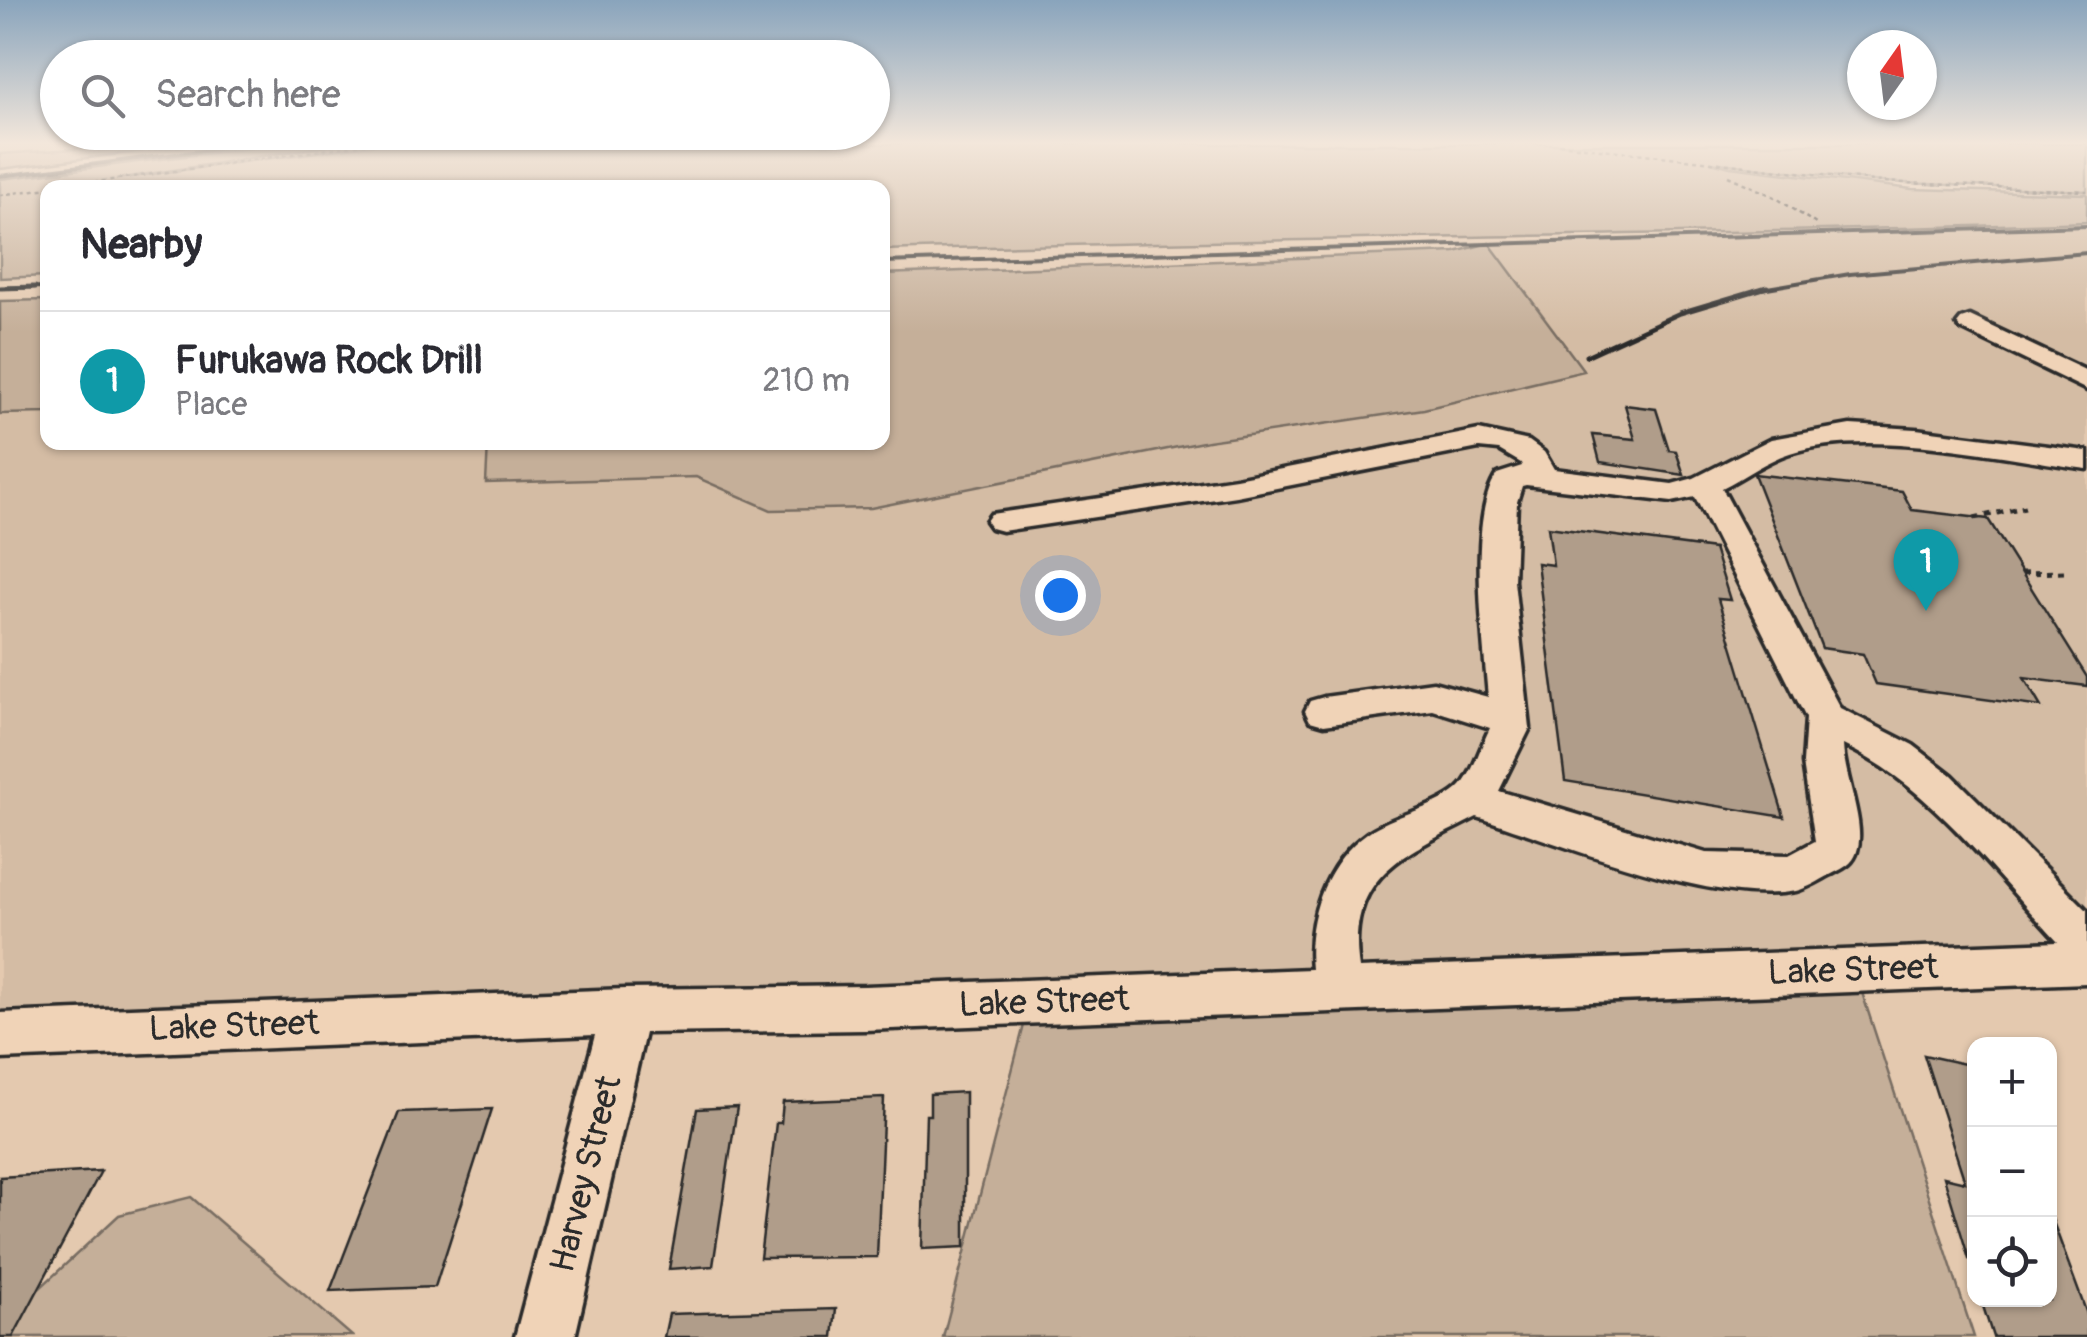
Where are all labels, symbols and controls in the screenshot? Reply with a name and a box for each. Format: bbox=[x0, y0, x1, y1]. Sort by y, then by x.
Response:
north arrow bbox=[1847, 30, 1937, 120]
search box bbox=[40, 40, 890, 150]
icon: search bbox=[75, 68, 130, 123]
text: Search here bbox=[155, 71, 341, 119]
text: Nearby bbox=[80, 219, 202, 271]
text: Furukawa Rock Drill bbox=[175, 337, 483, 385]
text: 1 bbox=[106, 361, 119, 401]
text: 210 m bbox=[762, 361, 850, 401]
text: Place bbox=[175, 385, 247, 425]
pin: 1 bbox=[1894, 528, 1958, 611]
your location bbox=[1035, 570, 1086, 621]
street label: Lake Street bbox=[1767, 945, 1940, 995]
street label: Lake Street bbox=[958, 977, 1131, 1027]
street label: Lake Street bbox=[148, 1001, 321, 1051]
map controls bbox=[1967, 1037, 2057, 1307]
button: + bbox=[1967, 1037, 2057, 1127]
street label: Harvey Street bbox=[540, 1070, 632, 1277]
button: − bbox=[1967, 1127, 2057, 1217]
button: locate bbox=[1967, 1217, 2057, 1307]

